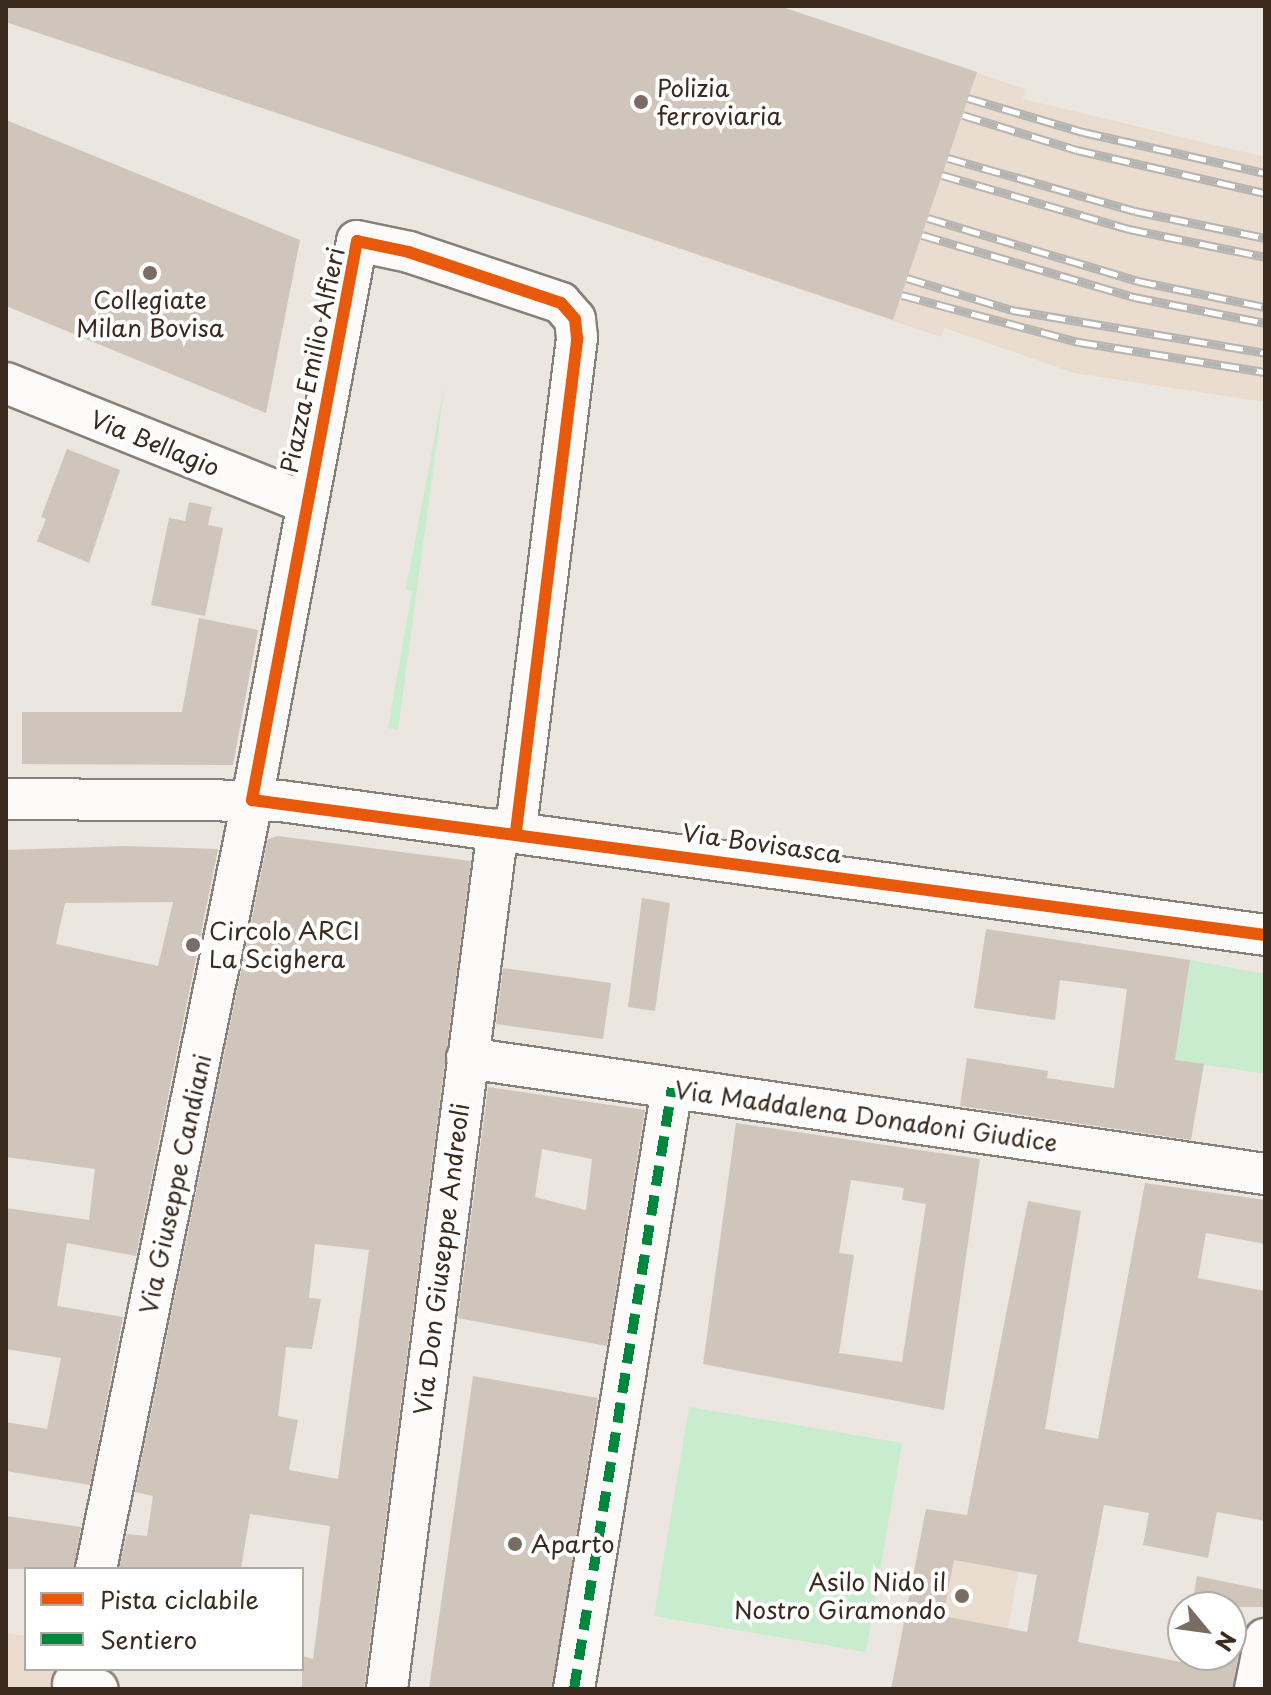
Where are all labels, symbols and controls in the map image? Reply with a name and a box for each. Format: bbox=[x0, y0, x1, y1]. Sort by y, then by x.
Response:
place label: Polizia ferroviaria bbox=[657, 74, 782, 130]
marker: Polizia ferroviaria bbox=[632, 93, 650, 111]
street label: Piazza Emilio Alfieri bbox=[274, 244, 350, 476]
marker: Collegiate Milan Bovisa bbox=[141, 264, 159, 282]
place label: Collegiate Milan Bovisa bbox=[76, 286, 224, 342]
street label: Via Bellagio bbox=[86, 404, 224, 482]
street label: Via Bovisasca bbox=[681, 818, 843, 868]
place label: Circolo ARCI La Scighera bbox=[209, 917, 361, 973]
marker: Circolo ARCI La Scighera bbox=[184, 936, 202, 954]
street label: Via Giuseppe Candiani bbox=[133, 1052, 217, 1316]
street label: Via Maddalena Donadoni Giudice bbox=[673, 1075, 1059, 1157]
street label: Via Don Giuseppe Andreoli bbox=[408, 1102, 474, 1416]
place label: Aparto bbox=[531, 1530, 615, 1558]
marker: Aparto bbox=[506, 1535, 524, 1553]
legend bbox=[24, 1567, 304, 1671]
place label: Asilo Nido il Nostro Giramondo bbox=[733, 1568, 946, 1624]
text: Pista ciclabile bbox=[100, 1581, 259, 1617]
marker: Asilo Nido il Nostro Giramondo bbox=[953, 1587, 971, 1605]
north arrow bbox=[1167, 1591, 1247, 1671]
text: Sentiero bbox=[100, 1621, 197, 1657]
text: N bbox=[1208, 1626, 1245, 1658]

